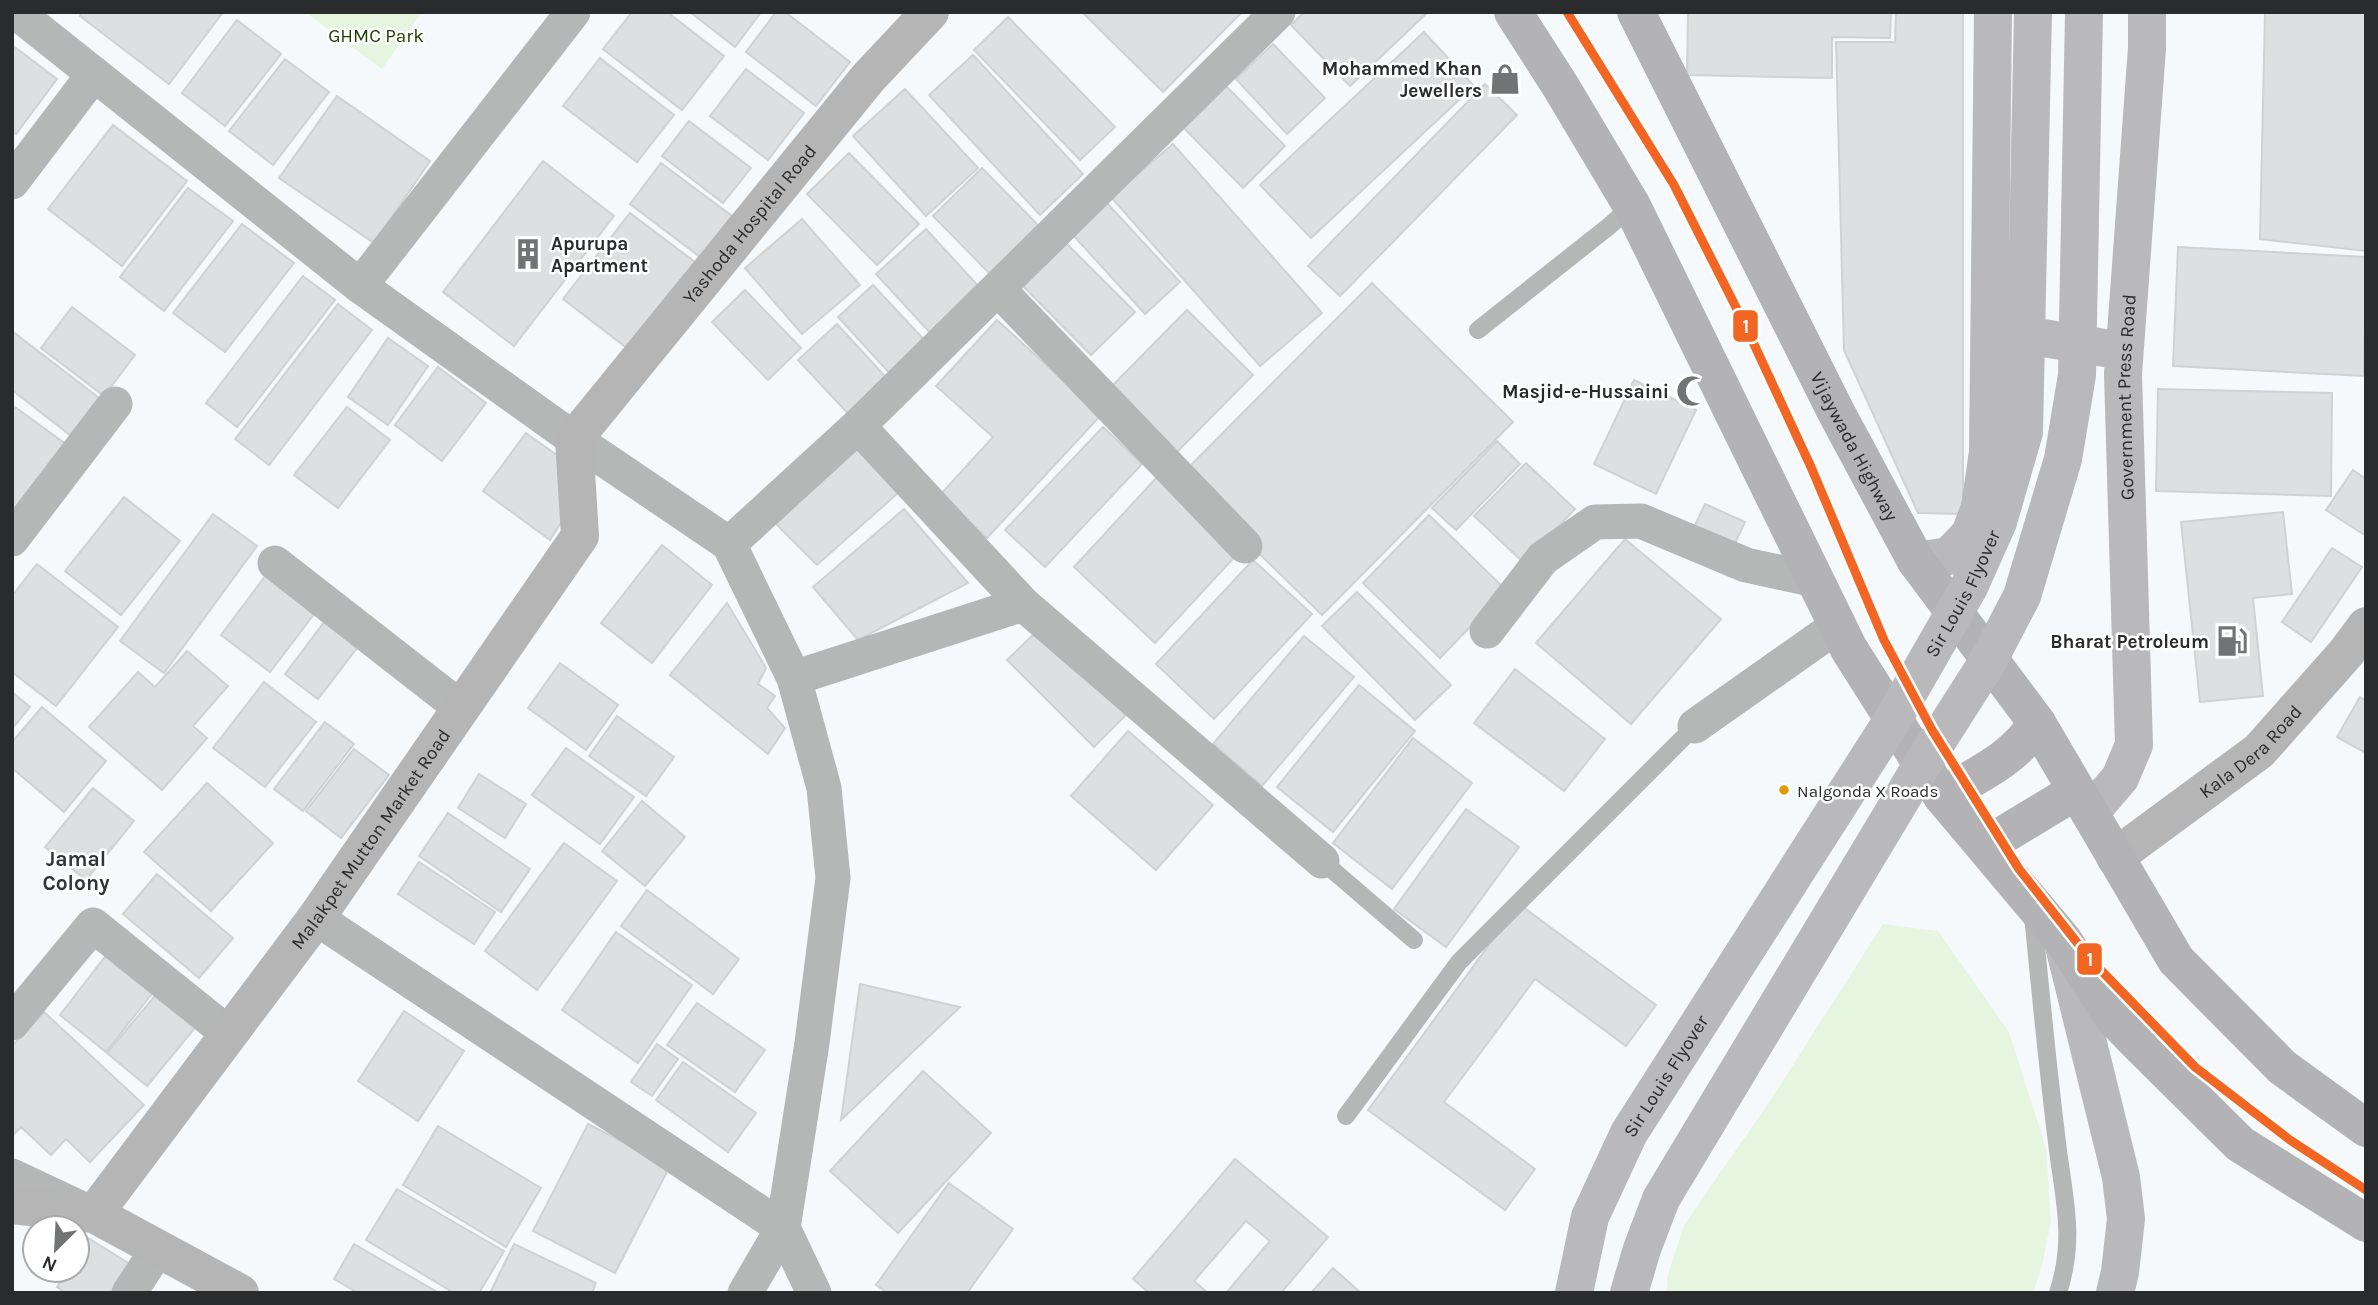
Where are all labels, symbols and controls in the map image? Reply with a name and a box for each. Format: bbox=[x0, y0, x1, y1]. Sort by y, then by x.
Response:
park label: GHMC Park bbox=[328, 25, 424, 47]
place label: Mohammed Khan Jewellers bbox=[1322, 58, 1482, 102]
shop icon: Mohammed Khan Jewellers bbox=[1488, 62, 1522, 96]
street label: Yashoda Hospital Road bbox=[679, 140, 821, 309]
place label: Apurupa Apartment bbox=[551, 233, 648, 277]
building icon: Apurupa Apartment bbox=[511, 237, 545, 271]
street label: Government Press Road bbox=[2113, 293, 2141, 501]
line badge: 1 bbox=[1732, 309, 1759, 343]
text: 1 bbox=[1743, 316, 1749, 338]
street label: Vijaywada Highway bbox=[1806, 368, 1902, 525]
mosque icon: Masjid-e-Hussaini bbox=[1675, 374, 1709, 408]
place label: Masjid-e-Hussaini bbox=[1502, 381, 1669, 403]
street label: Sir Louis Flyover bbox=[1921, 527, 2005, 661]
fuel station icon: Bharat Petroleum bbox=[2215, 624, 2249, 658]
place label: Bharat Petroleum bbox=[2050, 631, 2209, 653]
street label: Kala Dera Road bbox=[2195, 701, 2307, 803]
street label: Malakpet Mutton Market Road bbox=[287, 725, 455, 954]
place label: Nalgonda X Roads bbox=[1797, 781, 1938, 801]
marker: Nalgonda X Roads bbox=[1777, 783, 1791, 797]
district label: Jamal Colony bbox=[42, 847, 110, 895]
line badge: 1 bbox=[2076, 942, 2103, 976]
text: 1 bbox=[2087, 949, 2093, 971]
street label: Sir Louis Flyover bbox=[1619, 1011, 1713, 1142]
north arrow bbox=[21, 1214, 91, 1284]
text: N bbox=[39, 1251, 60, 1276]

